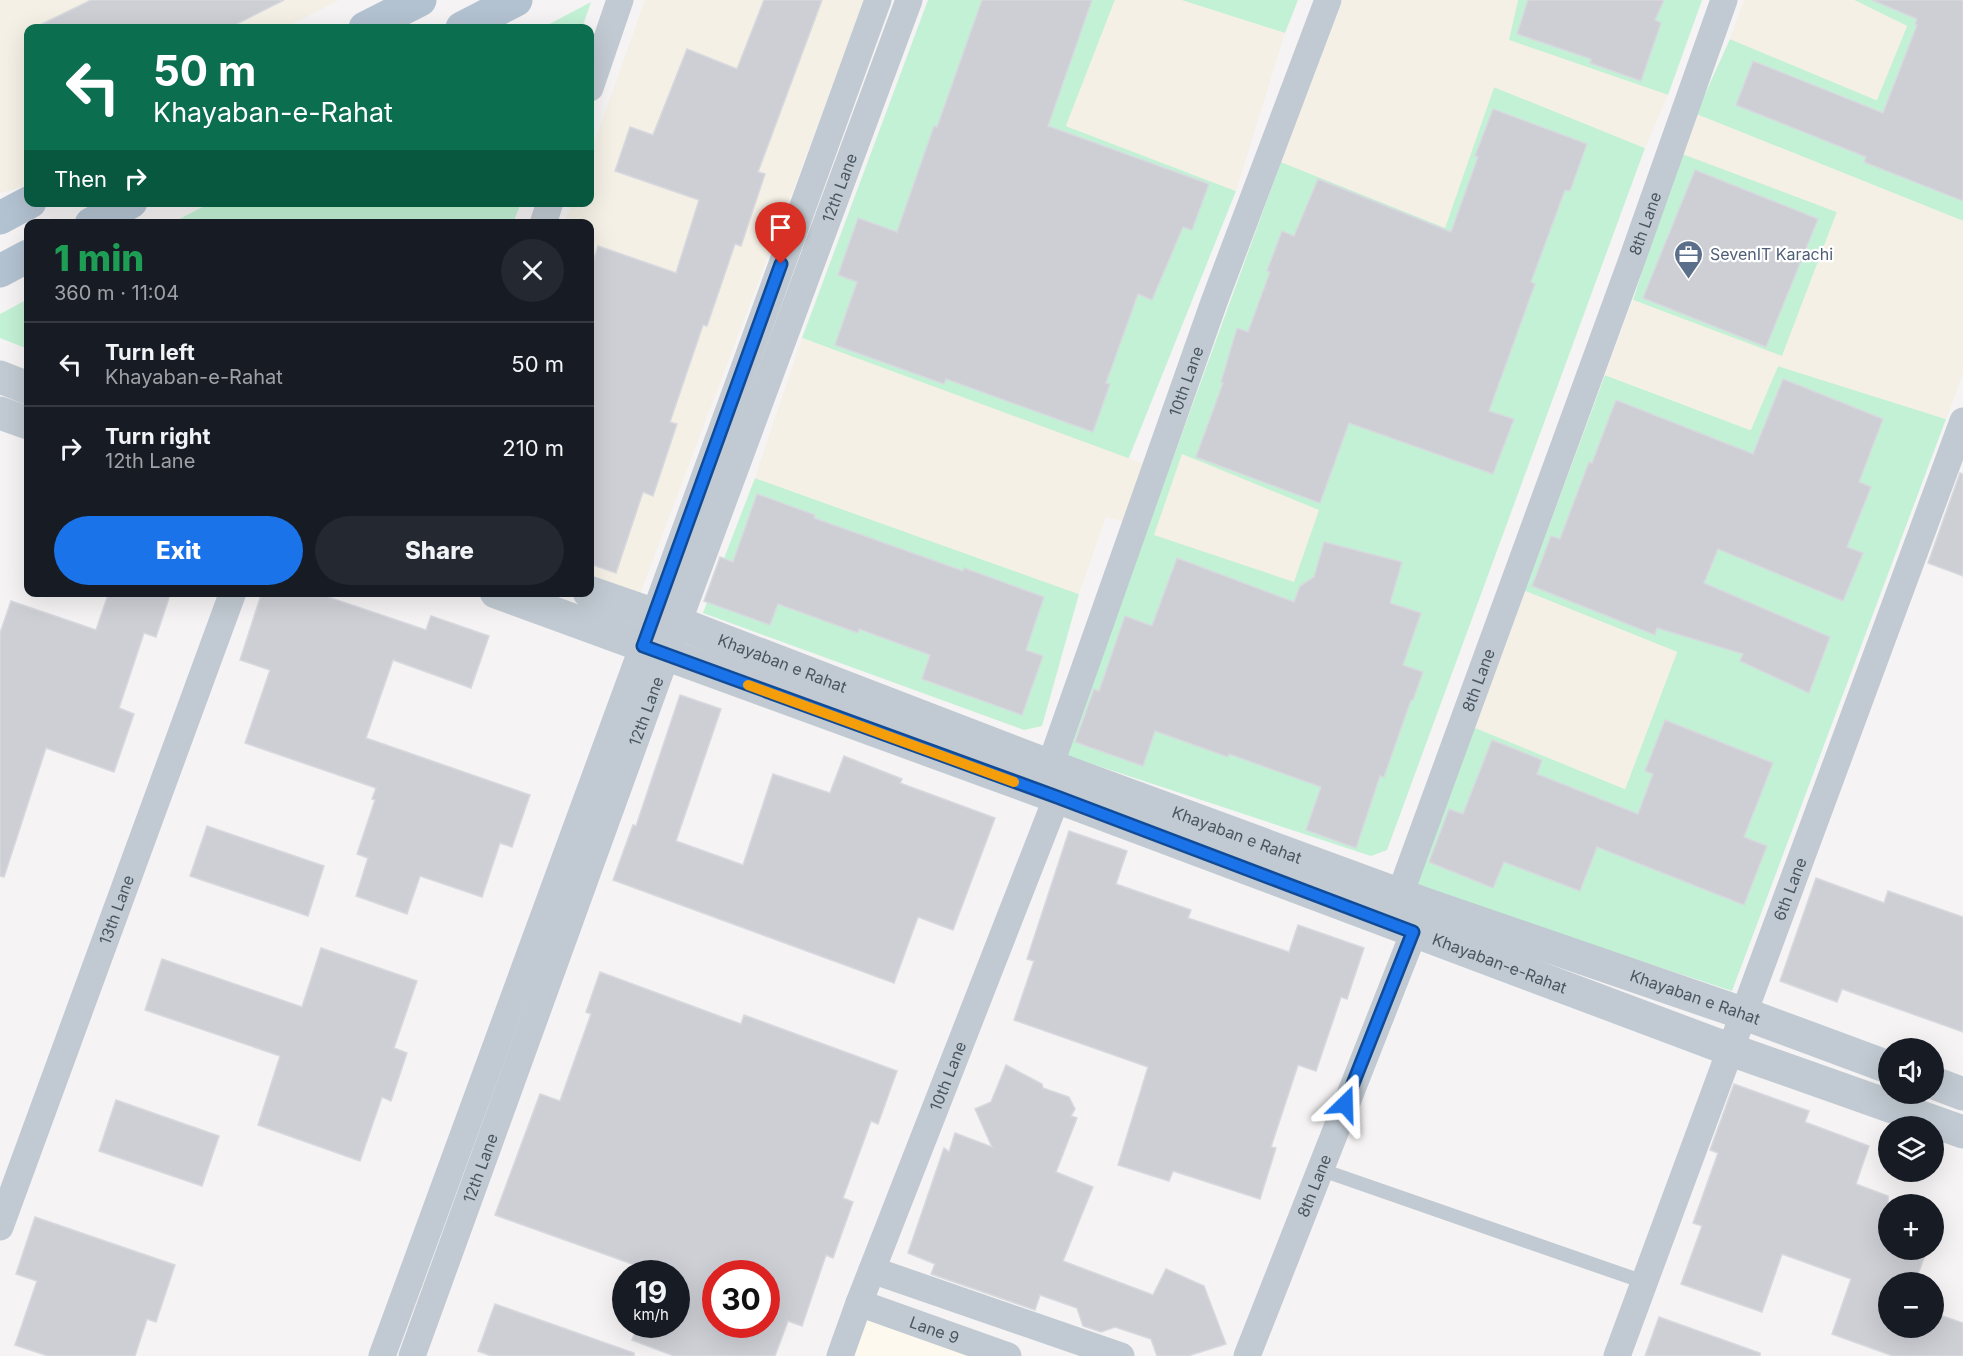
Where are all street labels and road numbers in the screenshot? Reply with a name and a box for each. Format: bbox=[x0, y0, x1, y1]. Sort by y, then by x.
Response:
street label: 12th Lane bbox=[817, 150, 861, 225]
street label: 8th Lane bbox=[1624, 189, 1665, 258]
street label: 10th Lane bbox=[1164, 344, 1208, 419]
street label: Khayaban e Rahat bbox=[715, 629, 850, 697]
street label: 8th Lane bbox=[1458, 646, 1499, 714]
street label: 12th Lane bbox=[624, 674, 668, 749]
street label: Khayaban e Rahat bbox=[1169, 802, 1304, 868]
street label: 6th Lane bbox=[1769, 855, 1811, 923]
street label: 13th Lane bbox=[95, 872, 138, 947]
street label: Khayaban-e-Rahat bbox=[1429, 929, 1570, 997]
street label: Khayaban e Rahat bbox=[1627, 965, 1763, 1029]
street label: 10th Lane bbox=[925, 1038, 970, 1114]
street label: 12th Lane bbox=[458, 1131, 502, 1205]
street label: 8th Lane bbox=[1293, 1151, 1335, 1220]
street label: Lane 9 bbox=[907, 1312, 962, 1348]

